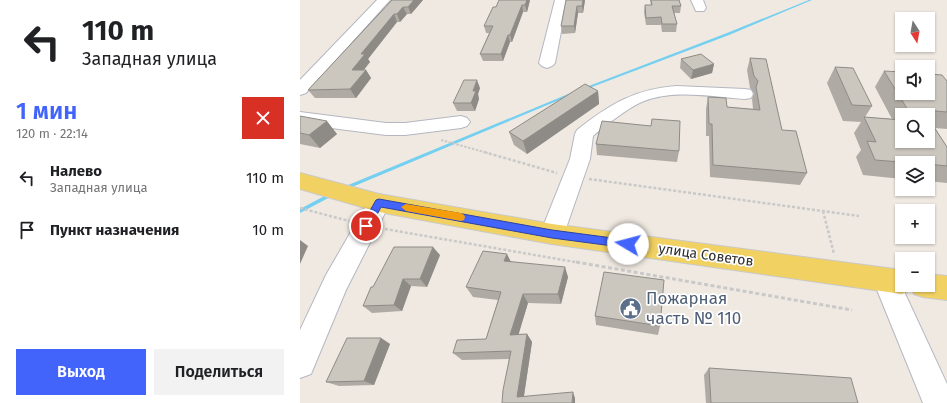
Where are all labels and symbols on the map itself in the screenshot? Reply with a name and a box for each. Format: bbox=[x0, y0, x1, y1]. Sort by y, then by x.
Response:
north arrow bbox=[895, 12, 935, 52]
pin bbox=[349, 209, 383, 243]
position arrow bbox=[607, 223, 649, 265]
street label: улица Советов bbox=[657, 240, 755, 270]
place label: Пожарная часть № 110 bbox=[646, 288, 741, 329]
public building icon: Пожарная часть № 110 bbox=[617, 295, 643, 321]

